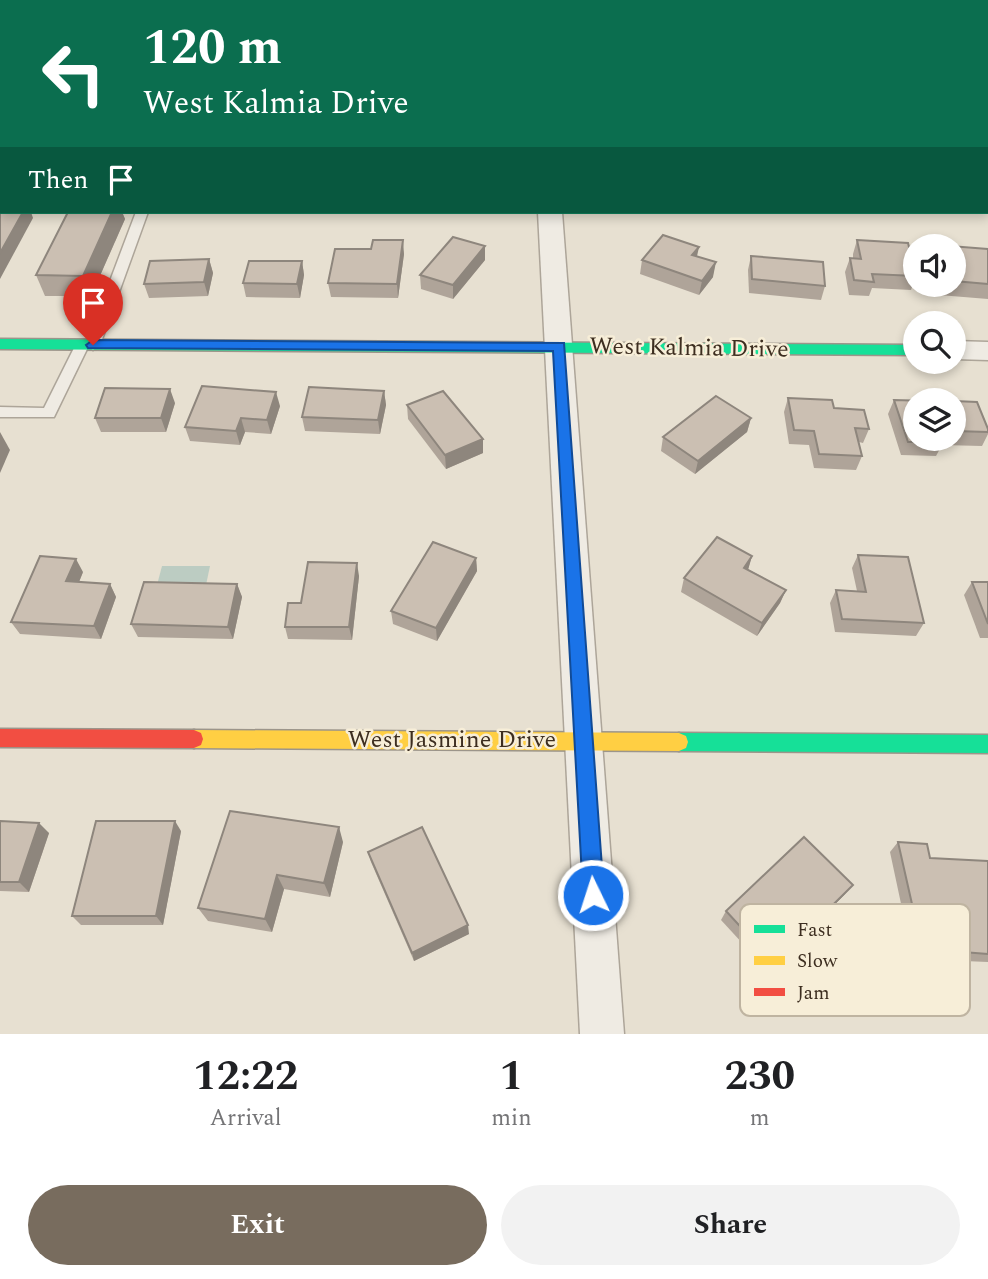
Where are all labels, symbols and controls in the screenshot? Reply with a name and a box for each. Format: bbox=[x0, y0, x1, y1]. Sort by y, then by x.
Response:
text: 120 m bbox=[143, 11, 282, 86]
icon: left bbox=[28, 28, 119, 119]
text: West Kalmia Drive bbox=[143, 79, 409, 128]
text: Then bbox=[28, 160, 88, 200]
icon: arrive bbox=[102, 161, 140, 199]
map controls bbox=[903, 234, 966, 451]
button: sound bbox=[903, 234, 966, 297]
pin bbox=[63, 273, 123, 345]
icon: arrive bbox=[74, 284, 112, 322]
button: search bbox=[903, 311, 966, 374]
street label: West Kalmia Drive bbox=[589, 328, 789, 368]
button: layers bbox=[903, 388, 966, 451]
street label: West Jasmine Drive bbox=[348, 722, 556, 758]
position arrow bbox=[556, 858, 630, 932]
legend bbox=[740, 904, 970, 1016]
text: Fast bbox=[797, 916, 833, 945]
text: Slow bbox=[797, 947, 838, 976]
text: Jam bbox=[797, 979, 829, 1008]
text: 12:22 bbox=[193, 1045, 298, 1108]
text: 1 bbox=[500, 1045, 523, 1108]
text: 230 bbox=[724, 1045, 795, 1108]
text: Arrival bbox=[210, 1101, 281, 1136]
text: min bbox=[491, 1101, 532, 1136]
text: m bbox=[750, 1101, 770, 1136]
button: Exit bbox=[28, 1185, 487, 1265]
button: Share bbox=[501, 1185, 960, 1265]

